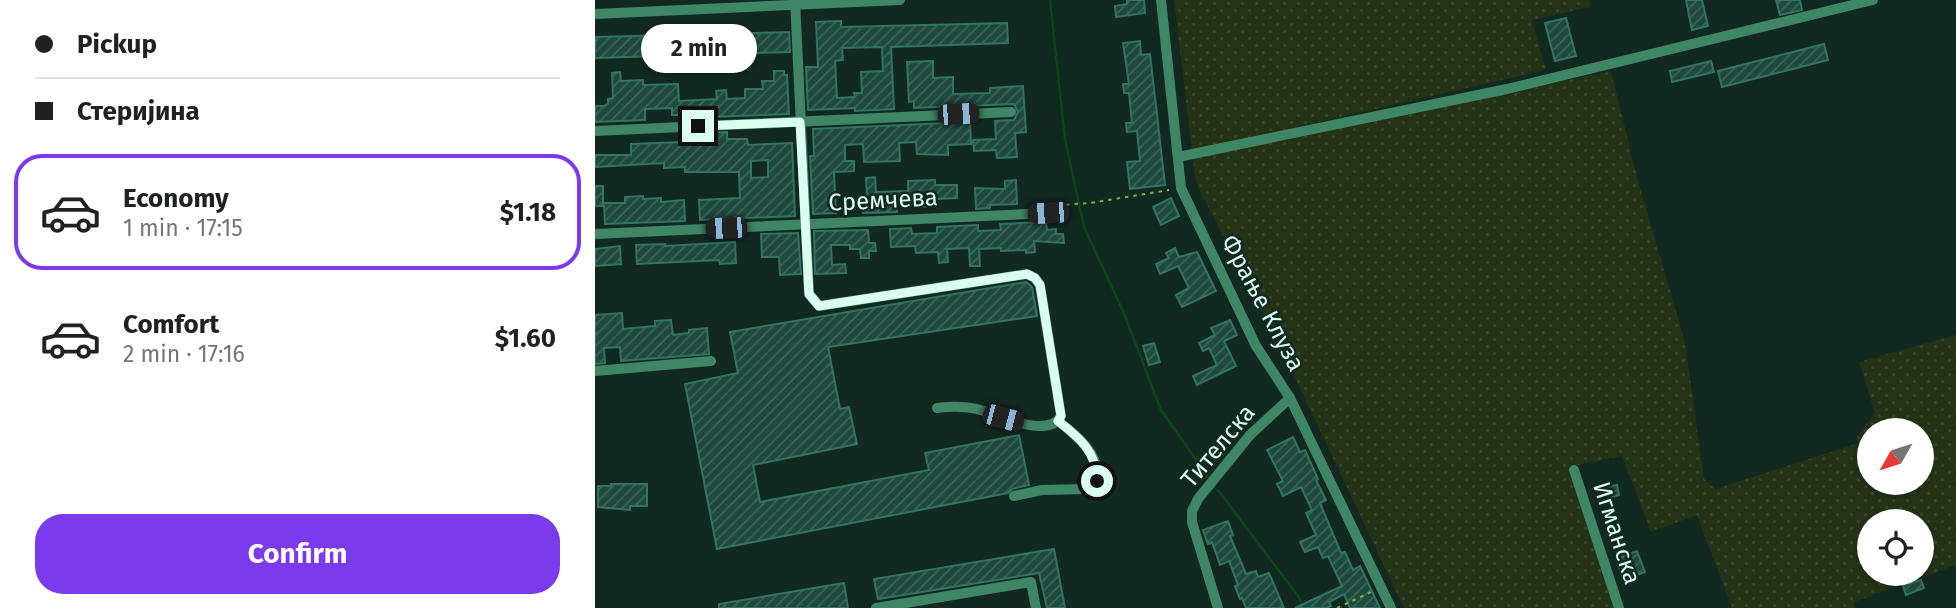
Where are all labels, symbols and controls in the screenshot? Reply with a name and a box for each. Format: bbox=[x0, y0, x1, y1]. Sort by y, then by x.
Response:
callout: 2 min bbox=[640, 24, 756, 74]
text: Pickup bbox=[77, 29, 157, 60]
text: 2 min bbox=[671, 34, 727, 62]
text: Стеријина bbox=[77, 96, 200, 127]
car bbox=[937, 102, 980, 126]
route end bbox=[682, 110, 714, 142]
icon: car bbox=[39, 181, 102, 244]
text: Economy bbox=[123, 183, 229, 214]
street label: Сремчева bbox=[828, 183, 938, 217]
text: $1.18 bbox=[500, 197, 556, 228]
car bbox=[1027, 201, 1070, 225]
text: 1 min · 17:15 bbox=[123, 214, 243, 242]
car bbox=[705, 217, 748, 239]
street label: Фрање Клуза bbox=[1215, 230, 1311, 376]
icon: car bbox=[39, 307, 102, 370]
text: Comfort bbox=[123, 309, 219, 340]
text: $1.60 bbox=[495, 323, 556, 354]
text: 2 min · 17:16 bbox=[123, 340, 245, 368]
street label: Тителска bbox=[1175, 399, 1261, 493]
car bbox=[980, 402, 1027, 434]
north arrow bbox=[1857, 418, 1934, 495]
map controls bbox=[1857, 418, 1934, 586]
route start bbox=[1081, 465, 1113, 497]
street label: Игманска bbox=[1587, 478, 1647, 588]
button: locate bbox=[1857, 509, 1934, 586]
button: Confirm bbox=[35, 514, 560, 594]

